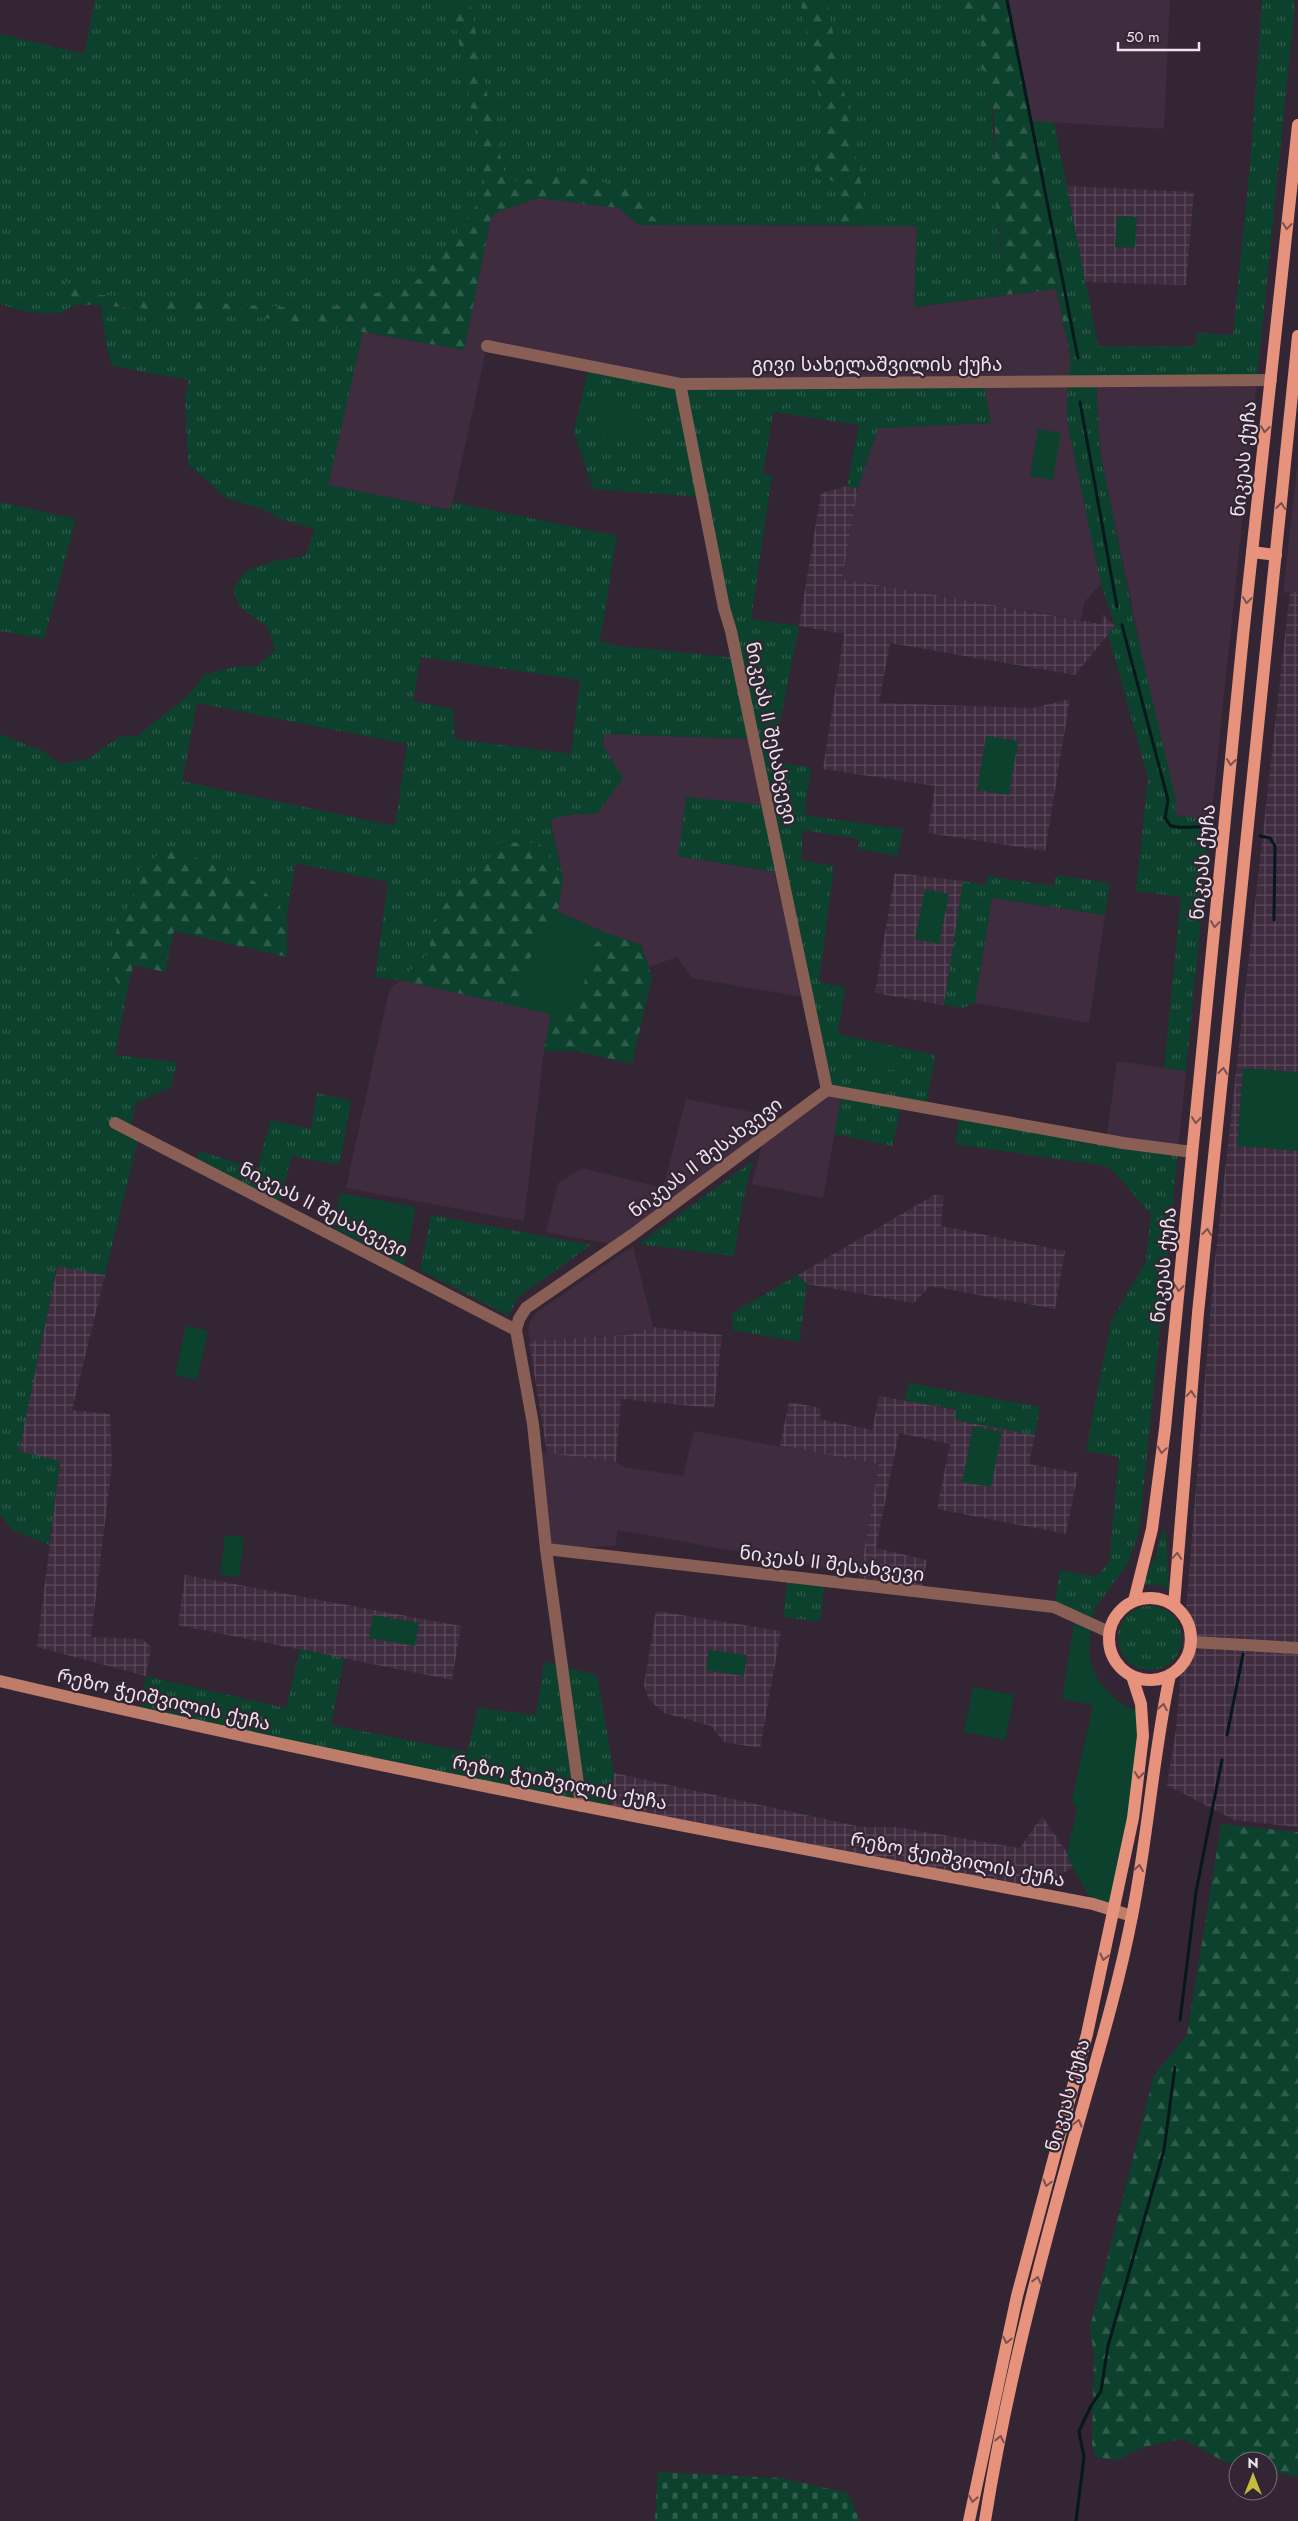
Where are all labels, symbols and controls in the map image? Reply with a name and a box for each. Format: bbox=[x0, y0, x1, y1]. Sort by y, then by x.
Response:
scale bar bbox=[1118, 20, 1199, 52]
text: 50 m bbox=[1126, 26, 1160, 48]
one-way arrow bbox=[1282, 222, 1293, 230]
street label: გივი სახელაშვილის ქუჩა bbox=[752, 351, 1002, 378]
street label: ნიკეას ქუჩა bbox=[1224, 400, 1263, 518]
one-way arrow bbox=[1260, 425, 1271, 433]
one-way arrow bbox=[1275, 502, 1286, 510]
one-way arrow bbox=[1242, 597, 1253, 605]
street label: ნიკეას II შესახვევი bbox=[739, 639, 804, 827]
one-way arrow bbox=[1225, 758, 1236, 766]
street label: ნიკეას ქუჩა bbox=[1183, 803, 1222, 921]
one-way arrow bbox=[1210, 920, 1221, 928]
one-way arrow bbox=[1217, 1066, 1228, 1074]
street label: ნიკეას II შესახვევი bbox=[623, 1091, 788, 1224]
one-way arrow bbox=[1190, 1116, 1201, 1124]
street label: ნიკეას II შესახვევი bbox=[235, 1155, 413, 1264]
street label: ნიკეას ქუჩა bbox=[1144, 1206, 1183, 1324]
one-way arrow bbox=[1201, 1228, 1212, 1236]
one-way arrow bbox=[1174, 1284, 1185, 1292]
one-way arrow bbox=[1185, 1390, 1196, 1398]
one-way arrow bbox=[1157, 1446, 1168, 1454]
street label: ნიკეას II შესახვევი bbox=[738, 1539, 926, 1588]
one-way arrow bbox=[1172, 1552, 1183, 1560]
street label: რეზო ჭეიშვილის ქუჩა bbox=[55, 1662, 273, 1737]
one-way arrow bbox=[1157, 1703, 1168, 1712]
street label: რეზო ჭეიშვილის ქუჩა bbox=[450, 1748, 669, 1817]
one-way arrow bbox=[1134, 1772, 1145, 1780]
street label: რეზო ჭეიშვილის ქუჩა bbox=[848, 1825, 1067, 1894]
one-way arrow bbox=[1134, 1864, 1144, 1872]
one-way arrow bbox=[1099, 1953, 1110, 1962]
street label: ნიკეას ქუჩა bbox=[1038, 2036, 1096, 2155]
one-way arrow bbox=[1072, 2119, 1083, 2128]
one-way arrow bbox=[1043, 2178, 1053, 2186]
one-way arrow bbox=[1031, 2276, 1042, 2285]
one-way arrow bbox=[1002, 2336, 1013, 2345]
one-way arrow bbox=[995, 2434, 1005, 2443]
north arrow bbox=[1228, 2451, 1278, 2501]
text: N bbox=[1247, 2453, 1259, 2473]
one-way arrow bbox=[968, 2495, 978, 2503]

